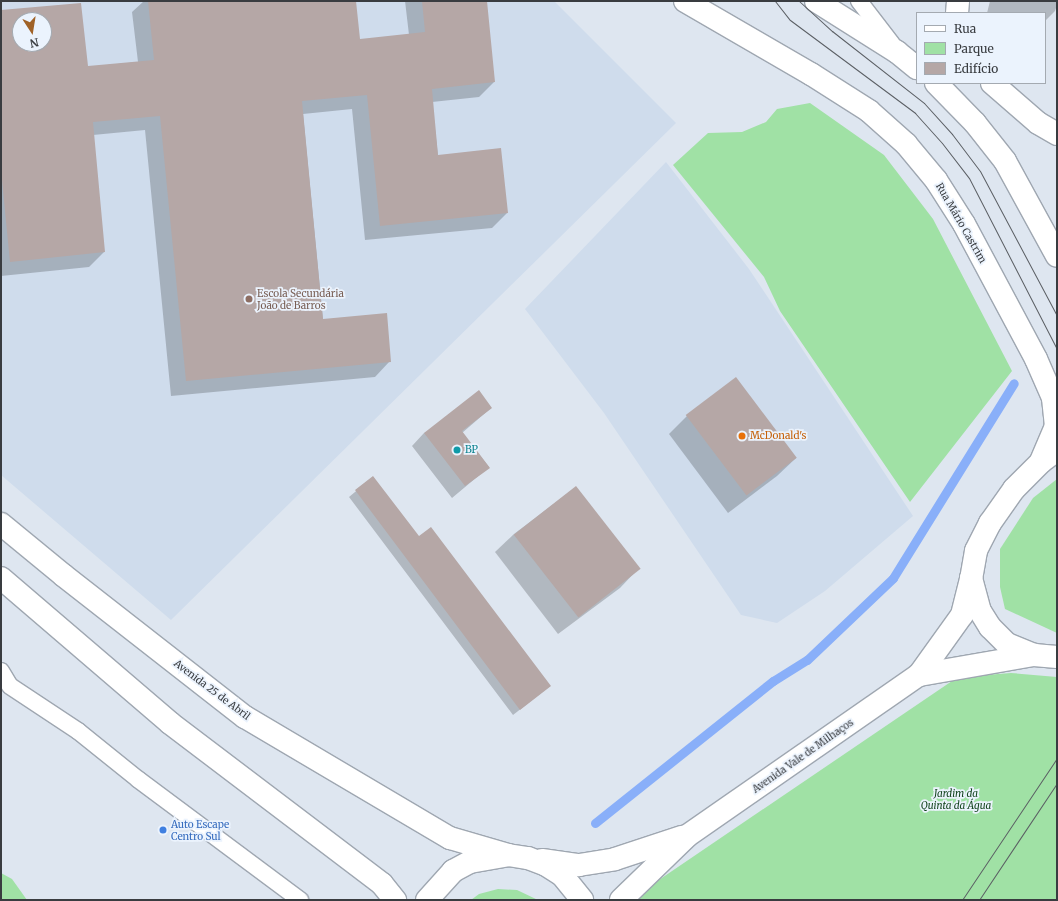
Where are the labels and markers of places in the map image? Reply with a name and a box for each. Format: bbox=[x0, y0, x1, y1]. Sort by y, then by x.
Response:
place label: Escola Secundária João de Barros bbox=[257, 287, 344, 310]
marker: Escola Secundária João de Barros bbox=[244, 294, 254, 304]
place label: McDonald's bbox=[750, 430, 806, 442]
marker: McDonald's bbox=[737, 431, 747, 441]
place label: BP bbox=[465, 444, 478, 456]
marker: BP bbox=[452, 445, 462, 455]
place label: Auto Escape Centro Sul bbox=[171, 818, 229, 842]
marker: Auto Escape Centro Sul bbox=[158, 825, 168, 835]

